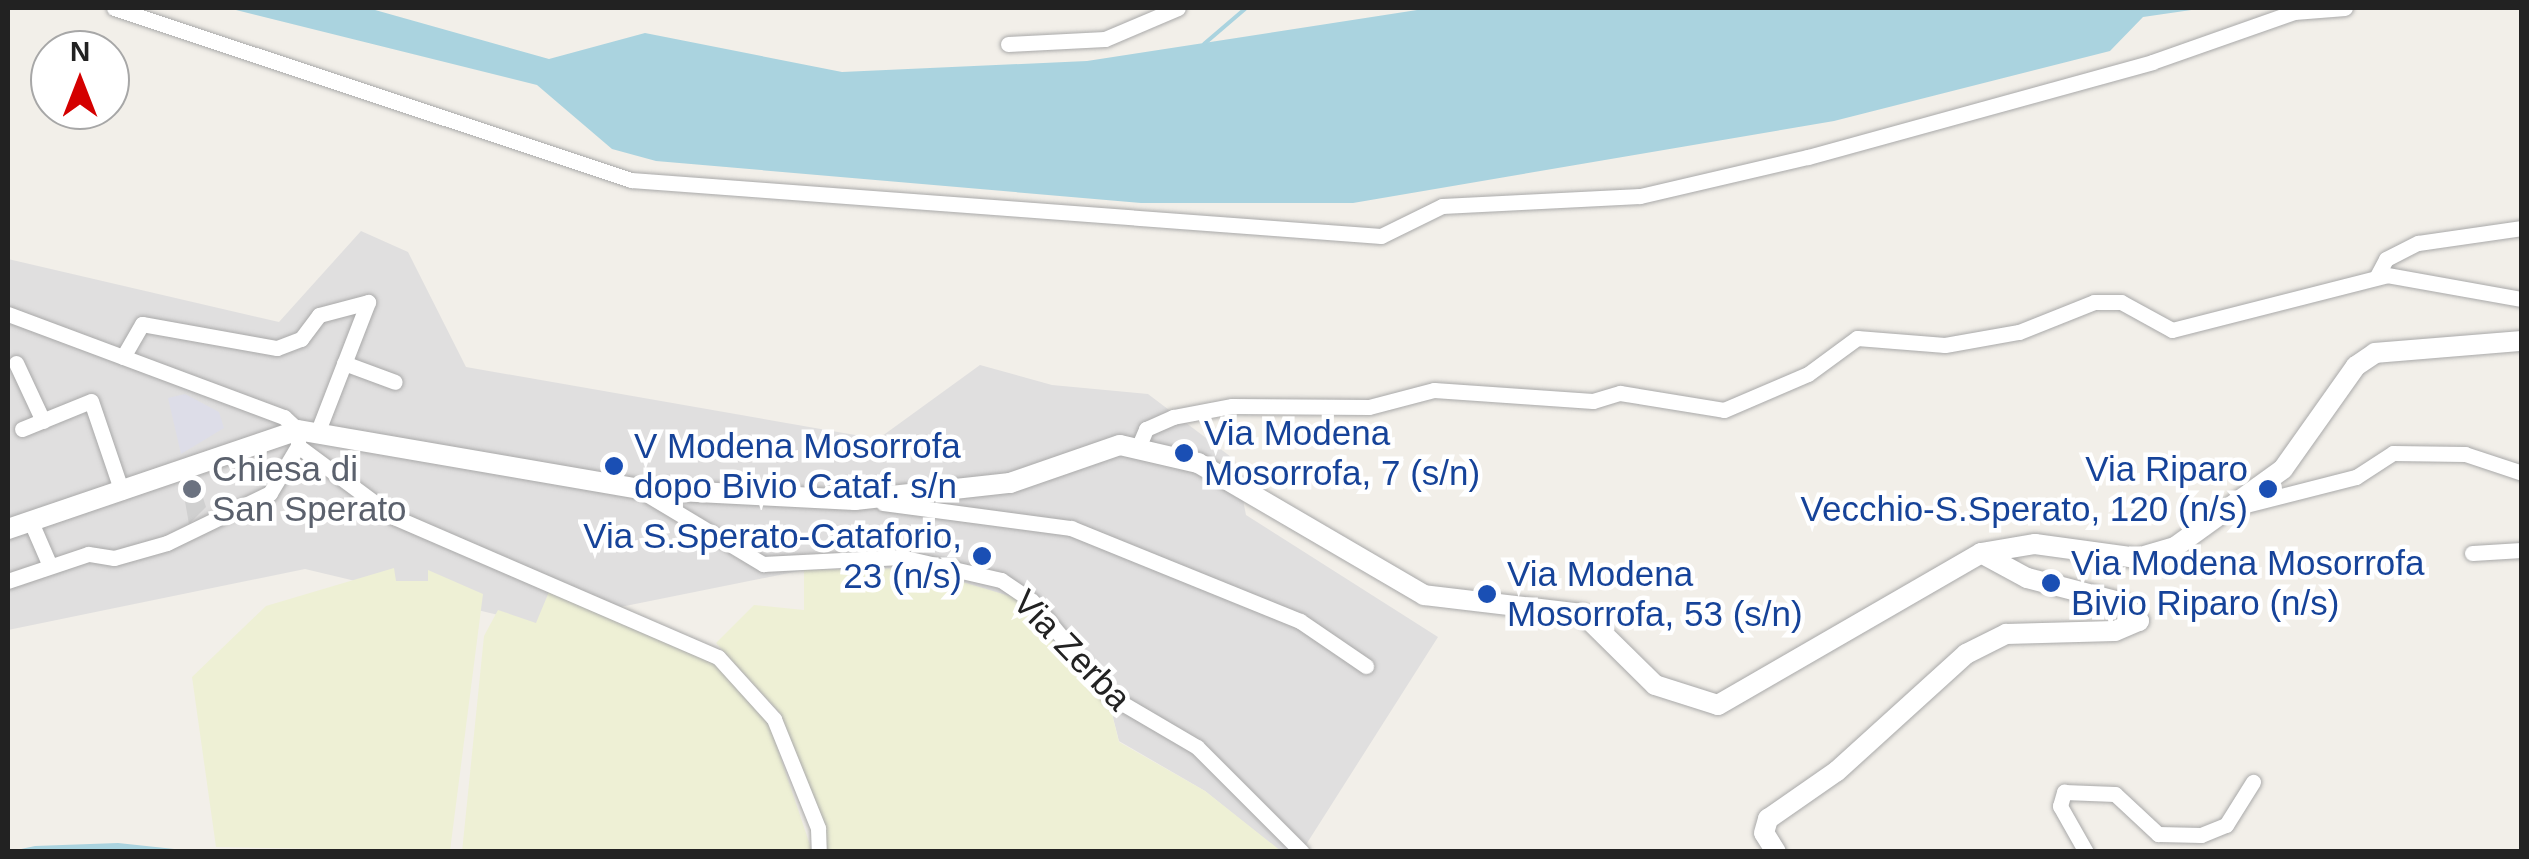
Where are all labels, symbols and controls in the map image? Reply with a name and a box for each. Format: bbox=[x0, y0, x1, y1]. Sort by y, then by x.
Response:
north arrow bbox=[30, 30, 130, 130]
text: N bbox=[70, 36, 90, 67]
place label: Via Modena Mosorrofa, 7 (s/n) bbox=[1204, 412, 1480, 494]
place label: V Modena Mosorrofa dopo Bivio Cataf. s/n bbox=[634, 425, 961, 507]
marker: Via Modena Mosorrofa, 7 (s/n) bbox=[1173, 442, 1195, 464]
place label: Chiesa di San Sperato bbox=[212, 448, 407, 530]
place label: Via Riparo Vecchio-S.Sperato, 120 (n/s) bbox=[1801, 448, 2248, 530]
marker: V Modena Mosorrofa dopo Bivio Cataf. s/n bbox=[603, 455, 625, 477]
marker: Chiesa di San Sperato bbox=[181, 478, 203, 500]
marker: Via Riparo Vecchio-S.Sperato, 120 (n/s) bbox=[2257, 478, 2279, 500]
place label: Via S.Sperato-Cataforio, 23 (n/s) bbox=[583, 515, 962, 597]
place label: Via Modena Mosorrofa Bivio Riparo (n/s) bbox=[2071, 542, 2424, 624]
marker: Via S.Sperato-Cataforio, 23 (n/s) bbox=[971, 545, 993, 567]
place label: Via Modena Mosorrofa, 53 (s/n) bbox=[1507, 553, 1803, 635]
marker: Via Modena Mosorrofa Bivio Riparo (n/s) bbox=[2040, 572, 2062, 594]
street label: Via Zerba bbox=[1004, 581, 1140, 719]
marker: Via Modena Mosorrofa, 53 (s/n) bbox=[1476, 583, 1498, 605]

